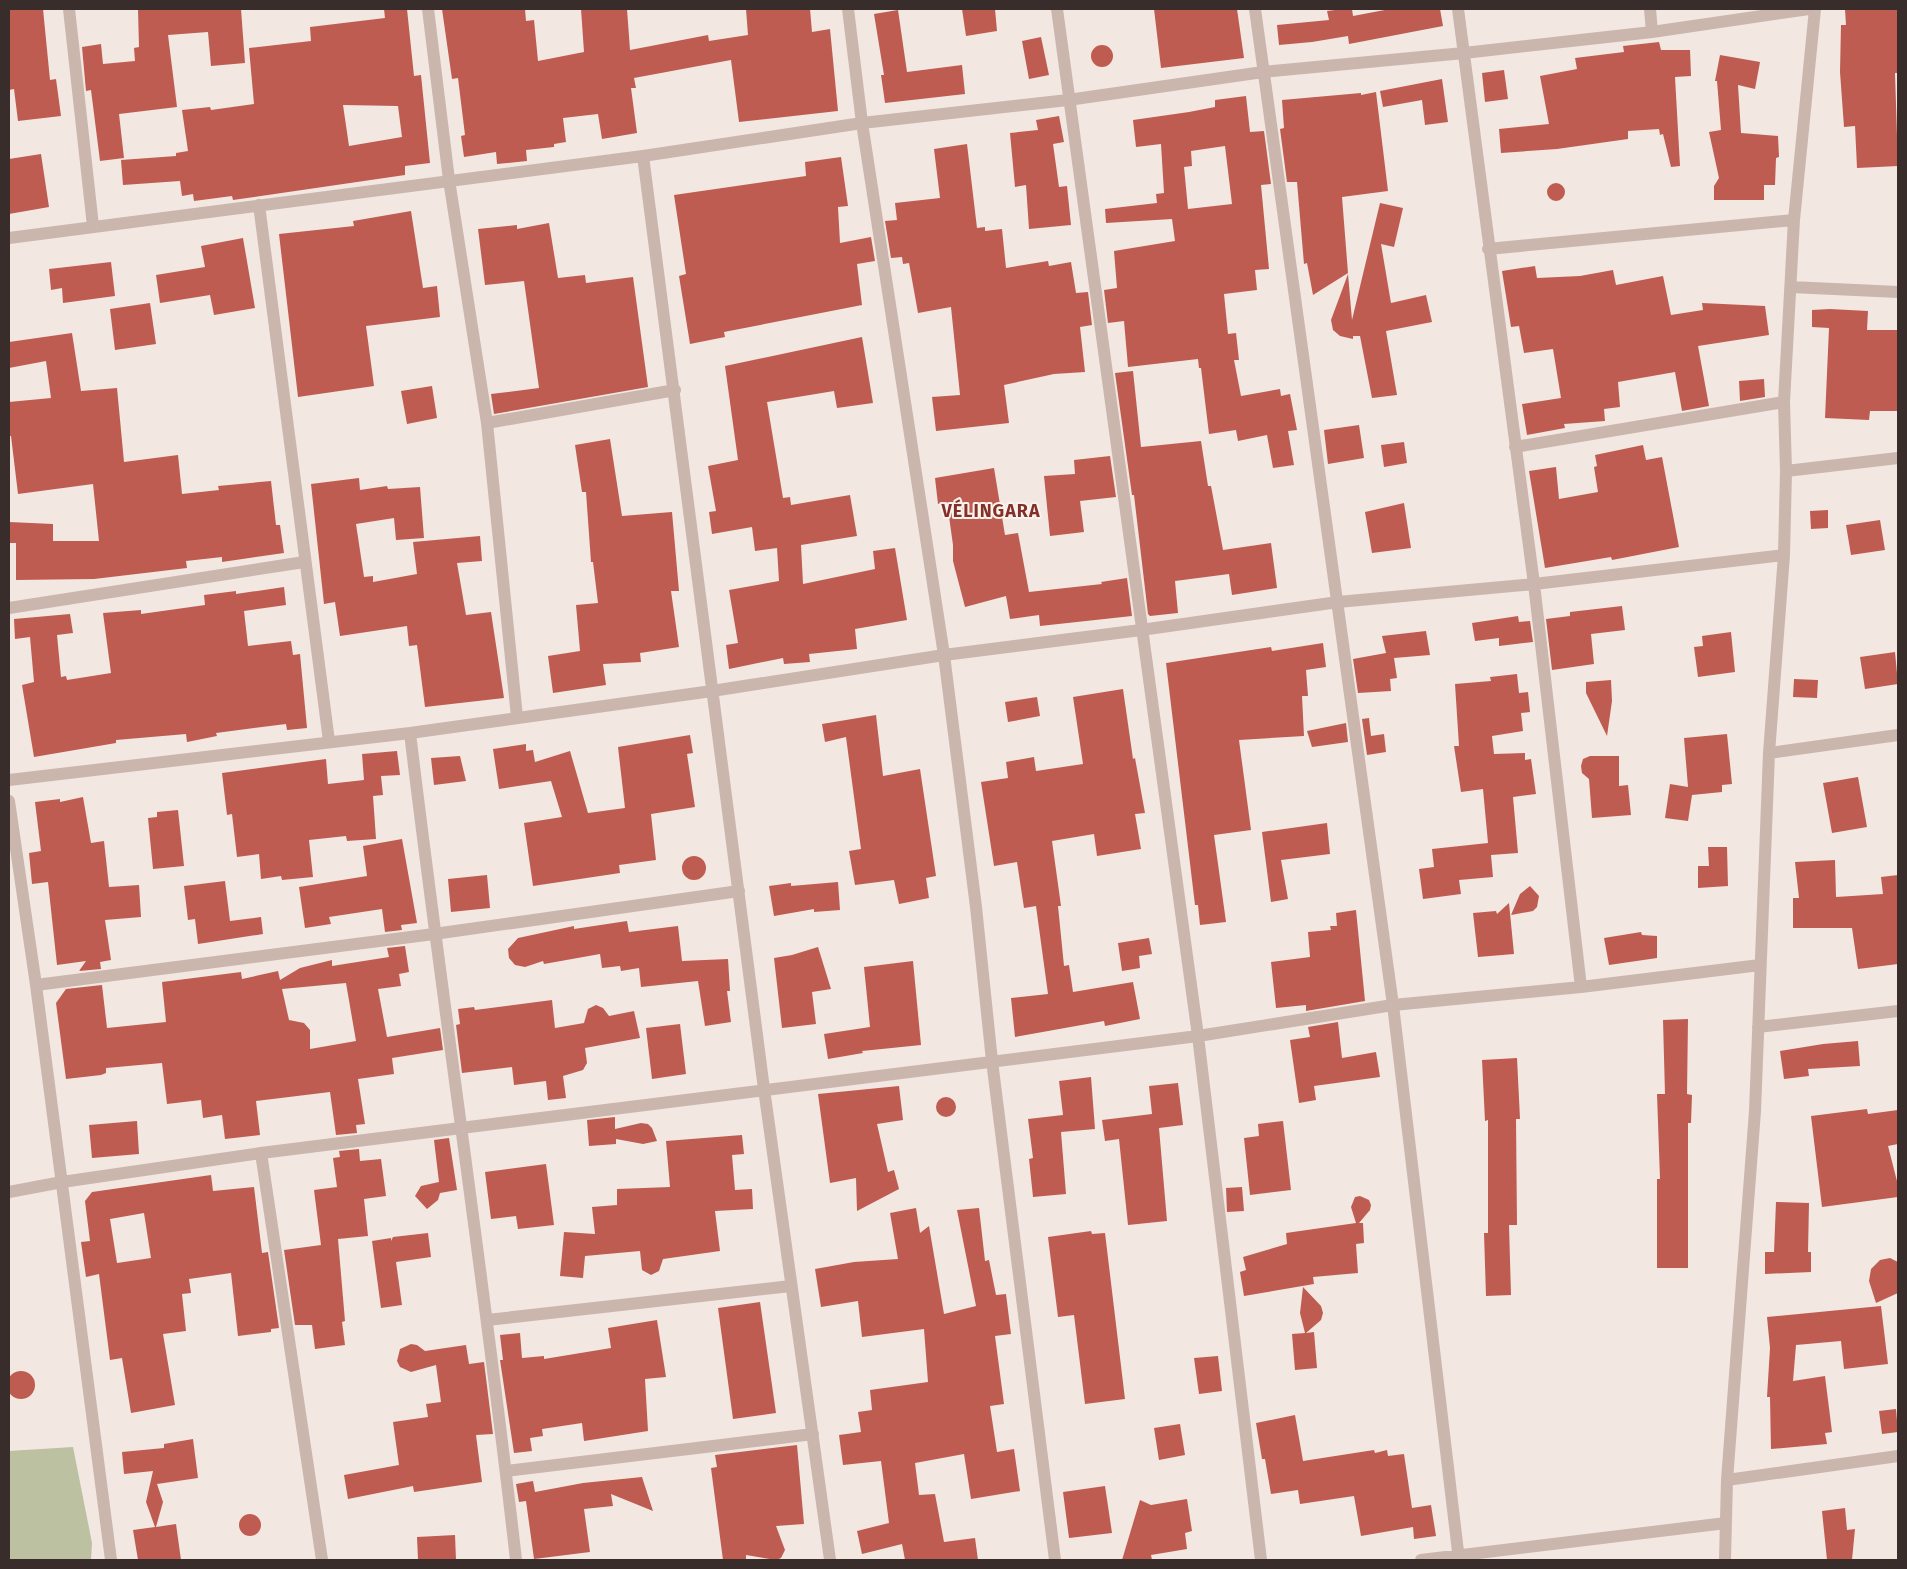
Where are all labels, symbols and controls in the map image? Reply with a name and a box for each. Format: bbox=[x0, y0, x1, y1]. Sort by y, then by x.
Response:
district label: VÉLINGARA bbox=[940, 499, 1041, 522]

